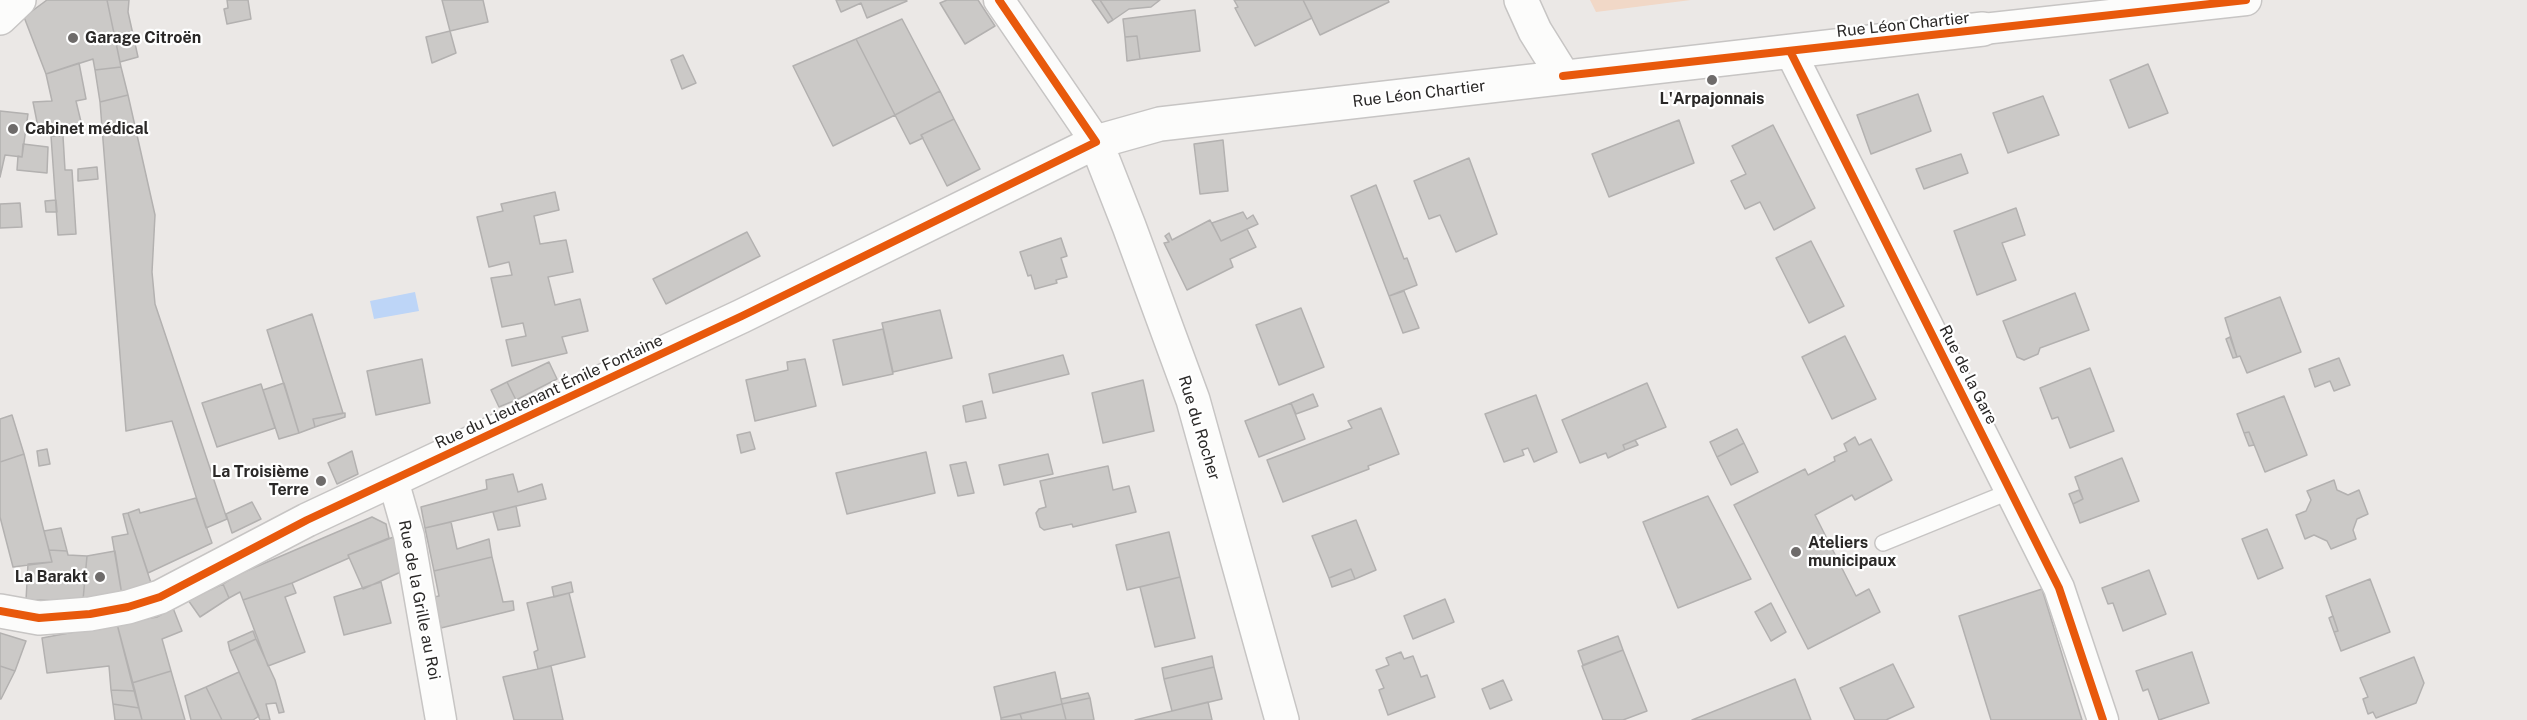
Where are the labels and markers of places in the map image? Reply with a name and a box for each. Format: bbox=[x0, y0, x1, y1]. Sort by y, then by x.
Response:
place label: Garage Citroën bbox=[85, 28, 201, 48]
marker: Garage Citroën bbox=[66, 31, 80, 45]
marker: L'Arpajonnais bbox=[1705, 73, 1719, 87]
place label: L'Arpajonnais bbox=[1660, 89, 1764, 109]
place label: Cabinet médical bbox=[25, 119, 149, 139]
marker: Cabinet médical bbox=[6, 122, 20, 136]
place label: La Troisième Terre bbox=[212, 462, 309, 500]
marker: La Troisième Terre bbox=[314, 474, 328, 488]
place label: Ateliers municipaux bbox=[1808, 533, 1896, 571]
marker: Ateliers municipaux bbox=[1789, 545, 1803, 559]
place label: La Barakt bbox=[15, 567, 88, 587]
marker: La Barakt bbox=[93, 570, 107, 584]

